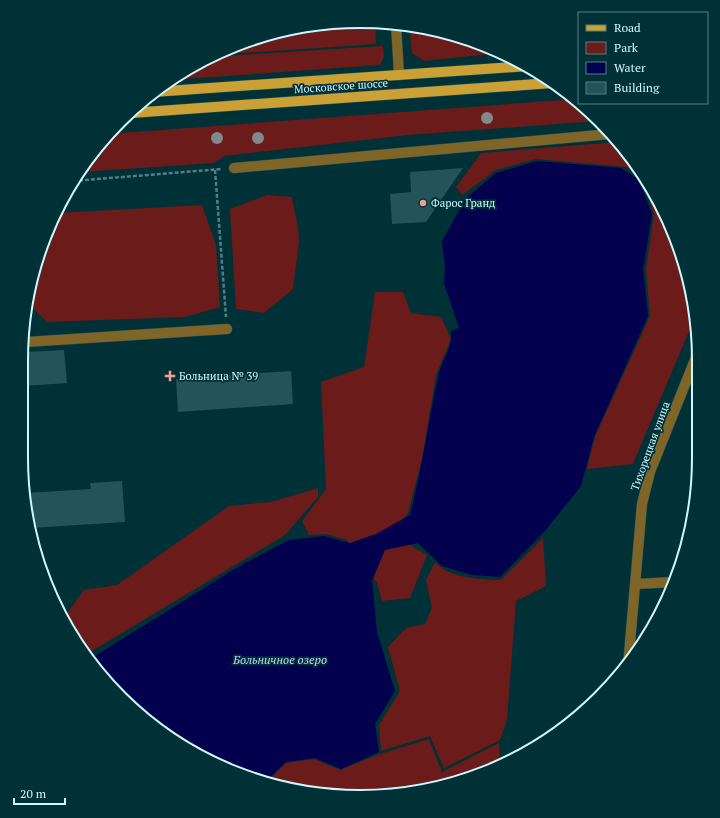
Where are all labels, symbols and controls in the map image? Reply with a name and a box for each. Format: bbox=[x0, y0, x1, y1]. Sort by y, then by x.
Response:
legend bbox=[578, 12, 708, 104]
text: Road bbox=[614, 20, 641, 35]
text: Park bbox=[614, 40, 639, 55]
text: Water bbox=[614, 60, 646, 75]
street label: Московское шоссе bbox=[293, 76, 389, 96]
text: Building bbox=[614, 80, 660, 95]
place label: Фарос Гранд bbox=[431, 196, 495, 210]
marker: Фарос Гранд bbox=[418, 198, 428, 208]
place label: Больница № 39 bbox=[179, 369, 258, 383]
marker: Больница № 39 bbox=[164, 370, 176, 382]
street label: Тихорецкая улица bbox=[627, 399, 673, 492]
water label: Больничное озеро bbox=[232, 652, 327, 667]
scale bar bbox=[14, 780, 65, 806]
text: 20 m bbox=[20, 786, 47, 801]

